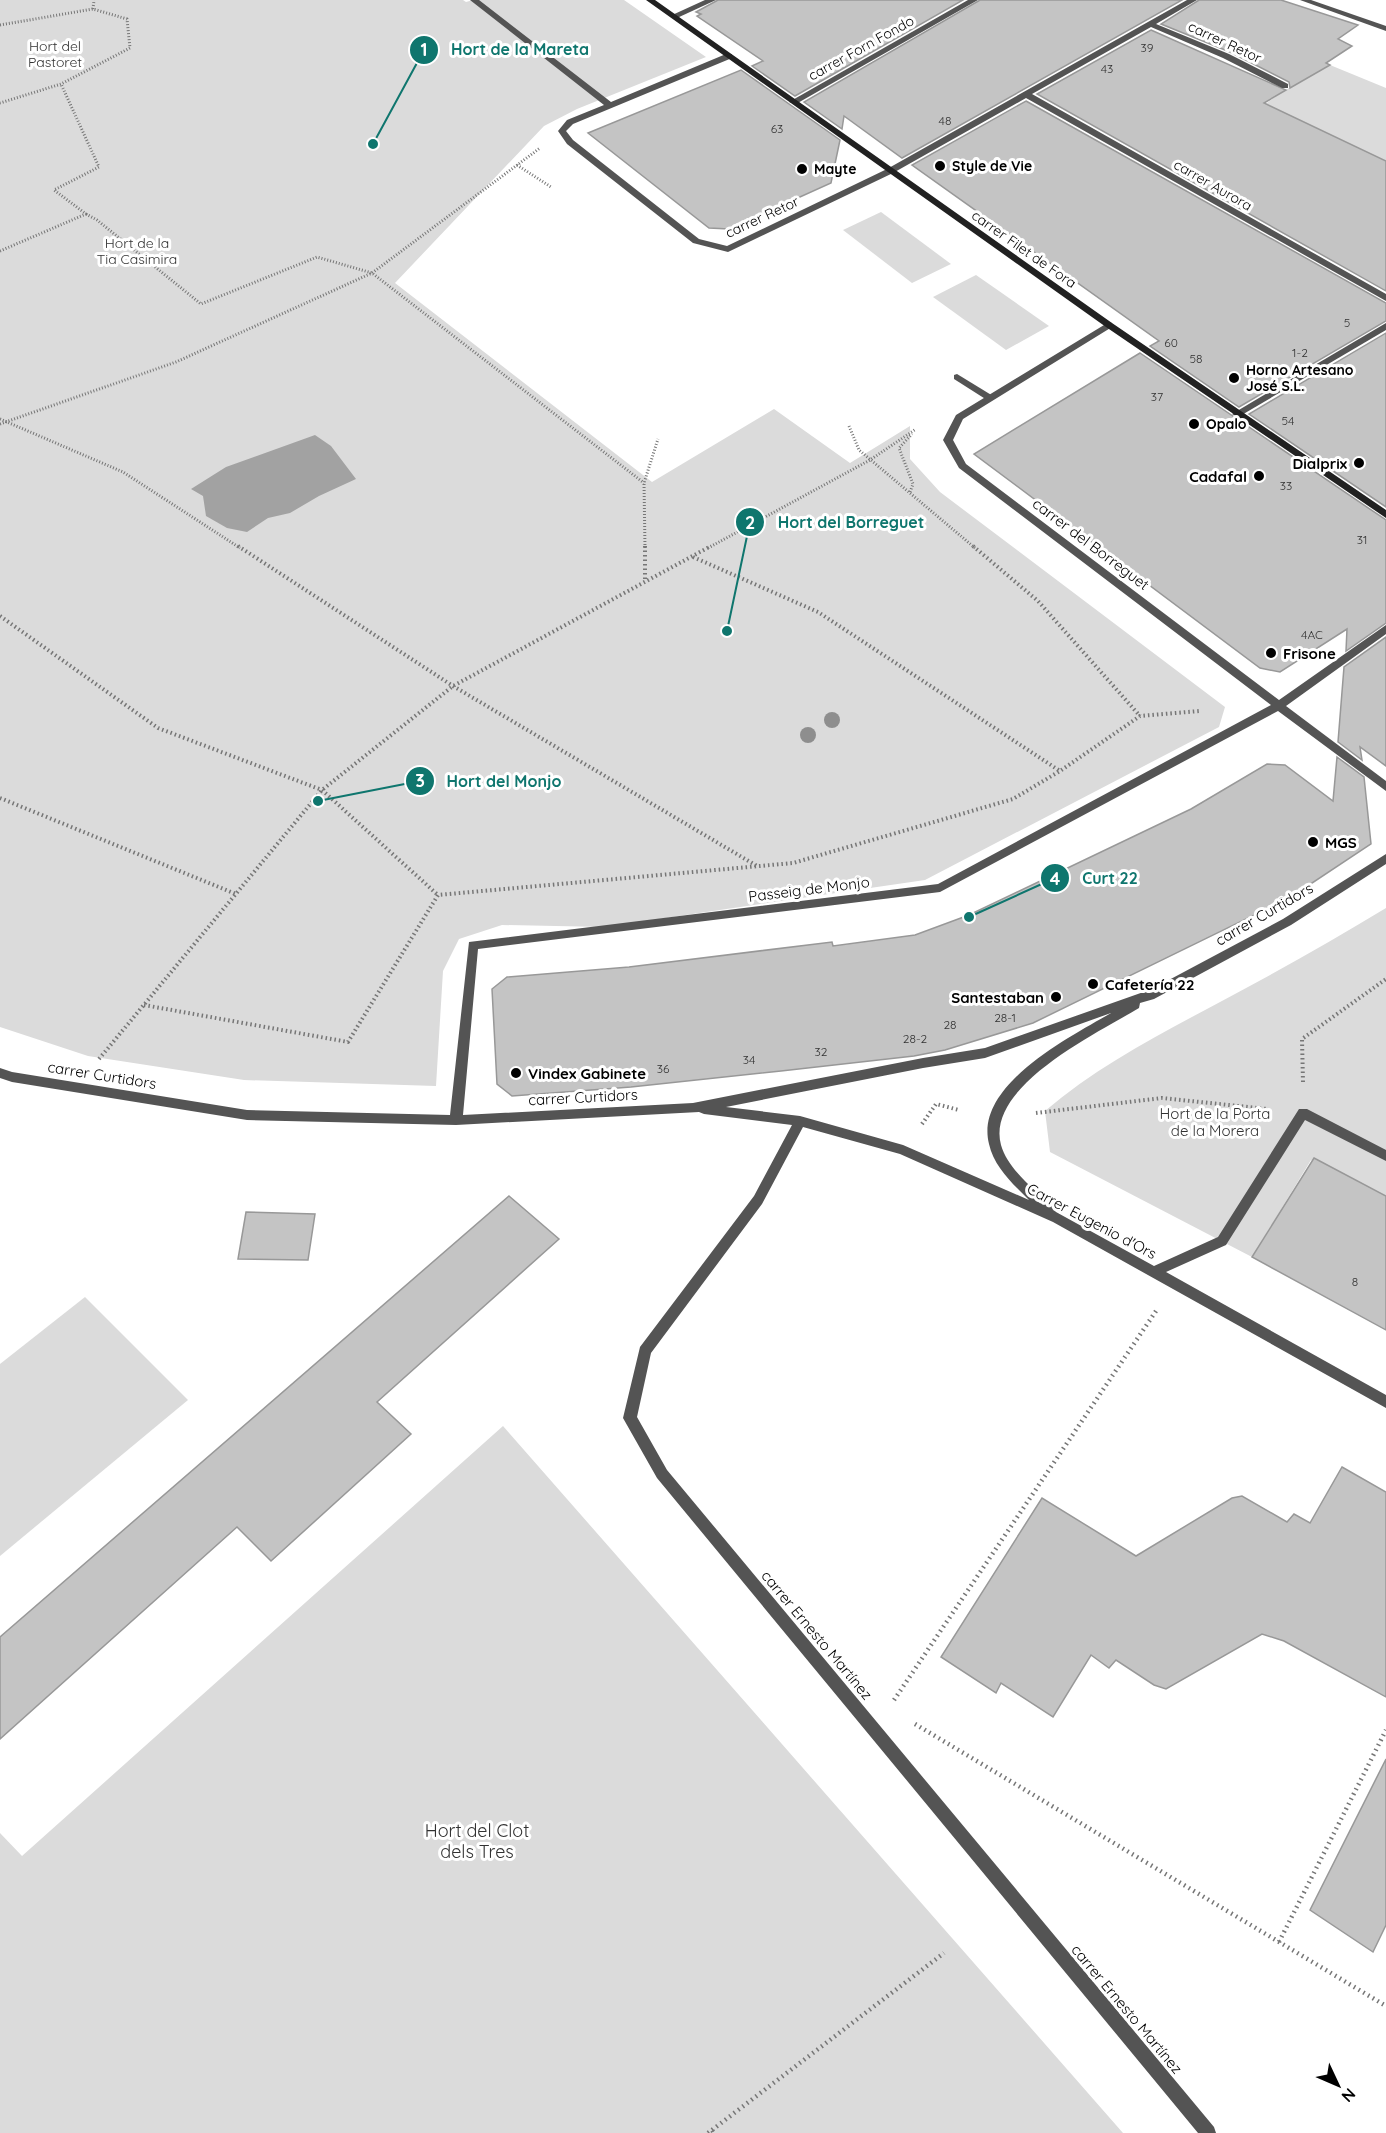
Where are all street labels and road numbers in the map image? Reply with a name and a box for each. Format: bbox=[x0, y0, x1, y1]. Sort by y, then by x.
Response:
street label: carrer Forn Fondo bbox=[805, 12, 917, 84]
street label: carrer Retor bbox=[1185, 17, 1265, 67]
street label: carrer Aurora bbox=[1171, 155, 1255, 215]
street label: carrer Retor bbox=[722, 192, 802, 242]
street label: carrer Filet de Fora bbox=[968, 206, 1080, 292]
street label: carrer del Borreguet bbox=[1029, 494, 1153, 594]
street label: Passeig de Monjo bbox=[747, 872, 871, 906]
street label: carrer Curtidors bbox=[1212, 878, 1316, 950]
street label: carrer Curtidors bbox=[46, 1057, 158, 1093]
street label: carrer Curtidors bbox=[528, 1085, 638, 1109]
street label: Carrer Eugenio d'Ors bbox=[1024, 1179, 1160, 1263]
street label: carrer Ernesto Martínez bbox=[757, 1566, 877, 1704]
street label: carrer Ernesto Martínez bbox=[1067, 1940, 1187, 2078]

